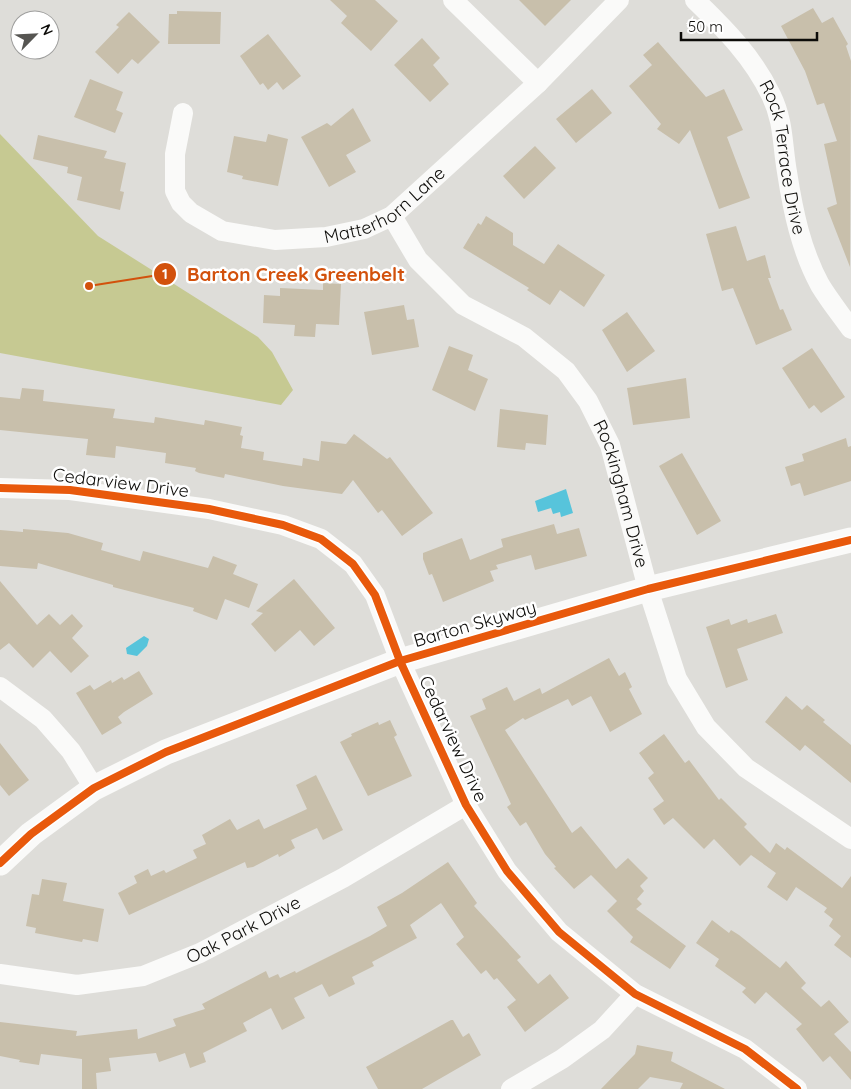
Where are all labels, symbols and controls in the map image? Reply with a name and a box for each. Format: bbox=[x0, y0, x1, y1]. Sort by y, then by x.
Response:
north arrow bbox=[10, 10, 60, 60]
scale bar bbox=[681, 10, 817, 42]
text: 50 m bbox=[688, 17, 723, 36]
text: N bbox=[37, 21, 57, 38]
street label: Rock Terrace Drive bbox=[754, 76, 811, 237]
street label: Matterhorn Lane bbox=[322, 161, 450, 248]
callout: Barton Creek Greenbelt bbox=[152, 257, 415, 291]
text: Barton Creek Greenbelt bbox=[187, 262, 405, 286]
text: 1 bbox=[162, 264, 168, 283]
street label: Rockingham Drive bbox=[588, 416, 654, 570]
street label: Cedarview Drive bbox=[52, 463, 190, 502]
street label: Barton Skyway bbox=[411, 595, 539, 652]
street label: Cedarview Drive bbox=[414, 672, 493, 806]
street label: Oak Park Drive bbox=[183, 890, 304, 968]

